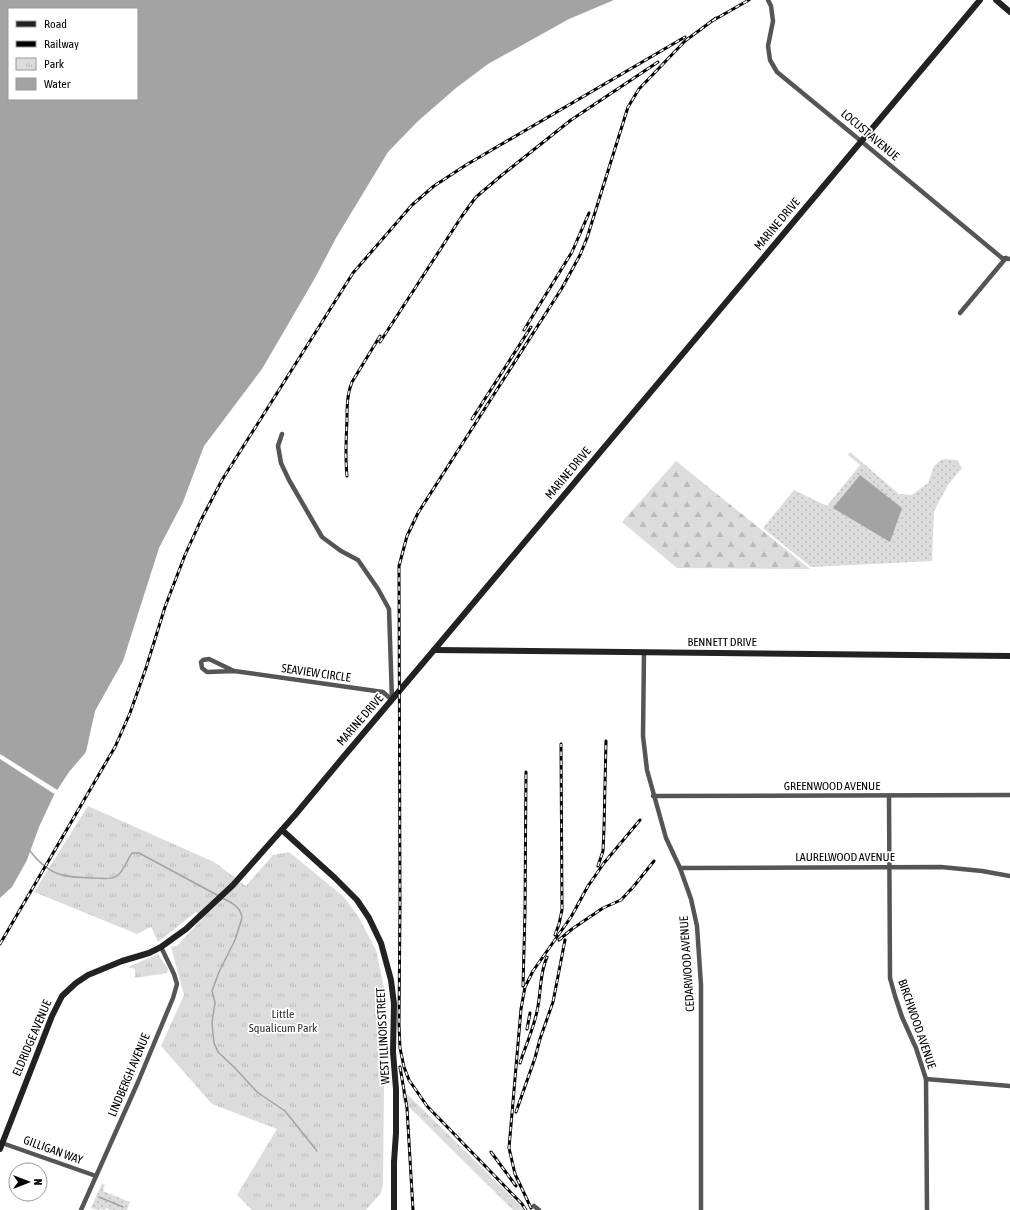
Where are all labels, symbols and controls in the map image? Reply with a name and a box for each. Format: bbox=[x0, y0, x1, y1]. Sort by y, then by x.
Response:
legend bbox=[8, 8, 138, 100]
text: Road bbox=[44, 17, 67, 31]
text: Railway bbox=[44, 37, 79, 51]
text: Park bbox=[44, 57, 65, 71]
text: Water bbox=[44, 77, 71, 91]
street label: LOCUST AVENUE bbox=[838, 107, 902, 163]
street label: MARINE DRIVE bbox=[751, 195, 803, 253]
street label: MARINE DRIVE bbox=[542, 444, 594, 502]
street label: BENNETT DRIVE bbox=[687, 635, 757, 649]
street label: SEAVIEW CIRCLE bbox=[281, 661, 351, 685]
street label: MARINE DRIVE bbox=[334, 691, 386, 749]
street label: GREENWOOD AVENUE bbox=[784, 779, 880, 793]
street label: LAURELWOOD AVENUE bbox=[795, 850, 895, 864]
street label: CEDARWOOD AVENUE bbox=[677, 916, 697, 1012]
street label: BIRCHWOOD AVENUE bbox=[895, 977, 939, 1071]
street label: WEST ILLINOIS STREET bbox=[373, 987, 393, 1085]
street label: ELDRIDGE AVENUE bbox=[10, 998, 54, 1078]
park label: Little Squalicum Park bbox=[249, 1007, 318, 1035]
street label: LINDBERGH AVENUE bbox=[105, 1031, 153, 1119]
street label: GILLIGAN WAY bbox=[22, 1133, 85, 1167]
north arrow bbox=[8, 1162, 48, 1202]
text: N bbox=[32, 1179, 44, 1185]

